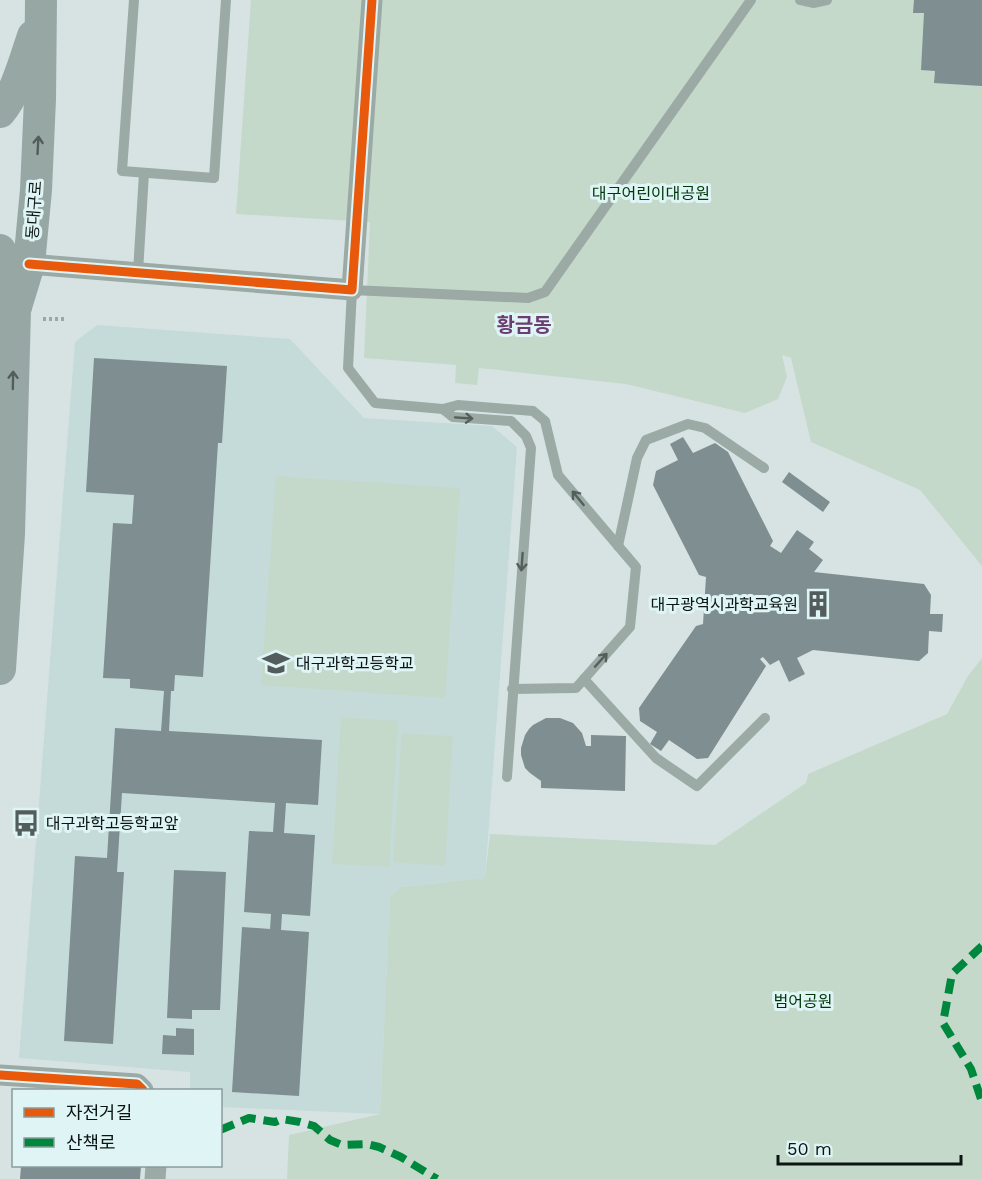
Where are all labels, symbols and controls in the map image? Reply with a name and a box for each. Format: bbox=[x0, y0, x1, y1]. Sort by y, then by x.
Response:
one-way arrow bbox=[32, 136, 43, 156]
street label: 동대구로 bbox=[22, 180, 46, 240]
park label: 대구어린이대공원 bbox=[592, 184, 710, 203]
district label: 황금동 bbox=[496, 313, 552, 337]
one-way arrow bbox=[8, 370, 19, 390]
one-way arrow bbox=[454, 413, 474, 424]
one-way arrow bbox=[571, 491, 584, 507]
one-way arrow bbox=[516, 552, 527, 572]
building icon: 대구광역시과학교육원 bbox=[803, 589, 833, 619]
place label: 대구광역시과학교육원 bbox=[651, 595, 798, 614]
school or university icon: 대구과학고등학교 bbox=[261, 648, 291, 678]
one-way arrow bbox=[593, 653, 607, 668]
place label: 대구과학고등학교 bbox=[296, 654, 414, 673]
bus stop icon: 대구과학고등학교앞 bbox=[11, 808, 41, 838]
place label: 대구과학고등학교앞 bbox=[46, 814, 179, 833]
park label: 범어공원 bbox=[774, 992, 832, 1011]
legend bbox=[12, 1089, 222, 1167]
text: 자전거길 bbox=[66, 1102, 132, 1123]
scale bar bbox=[778, 1128, 961, 1166]
text: 산책로 bbox=[66, 1132, 116, 1153]
text: 50 m bbox=[787, 1138, 832, 1159]

